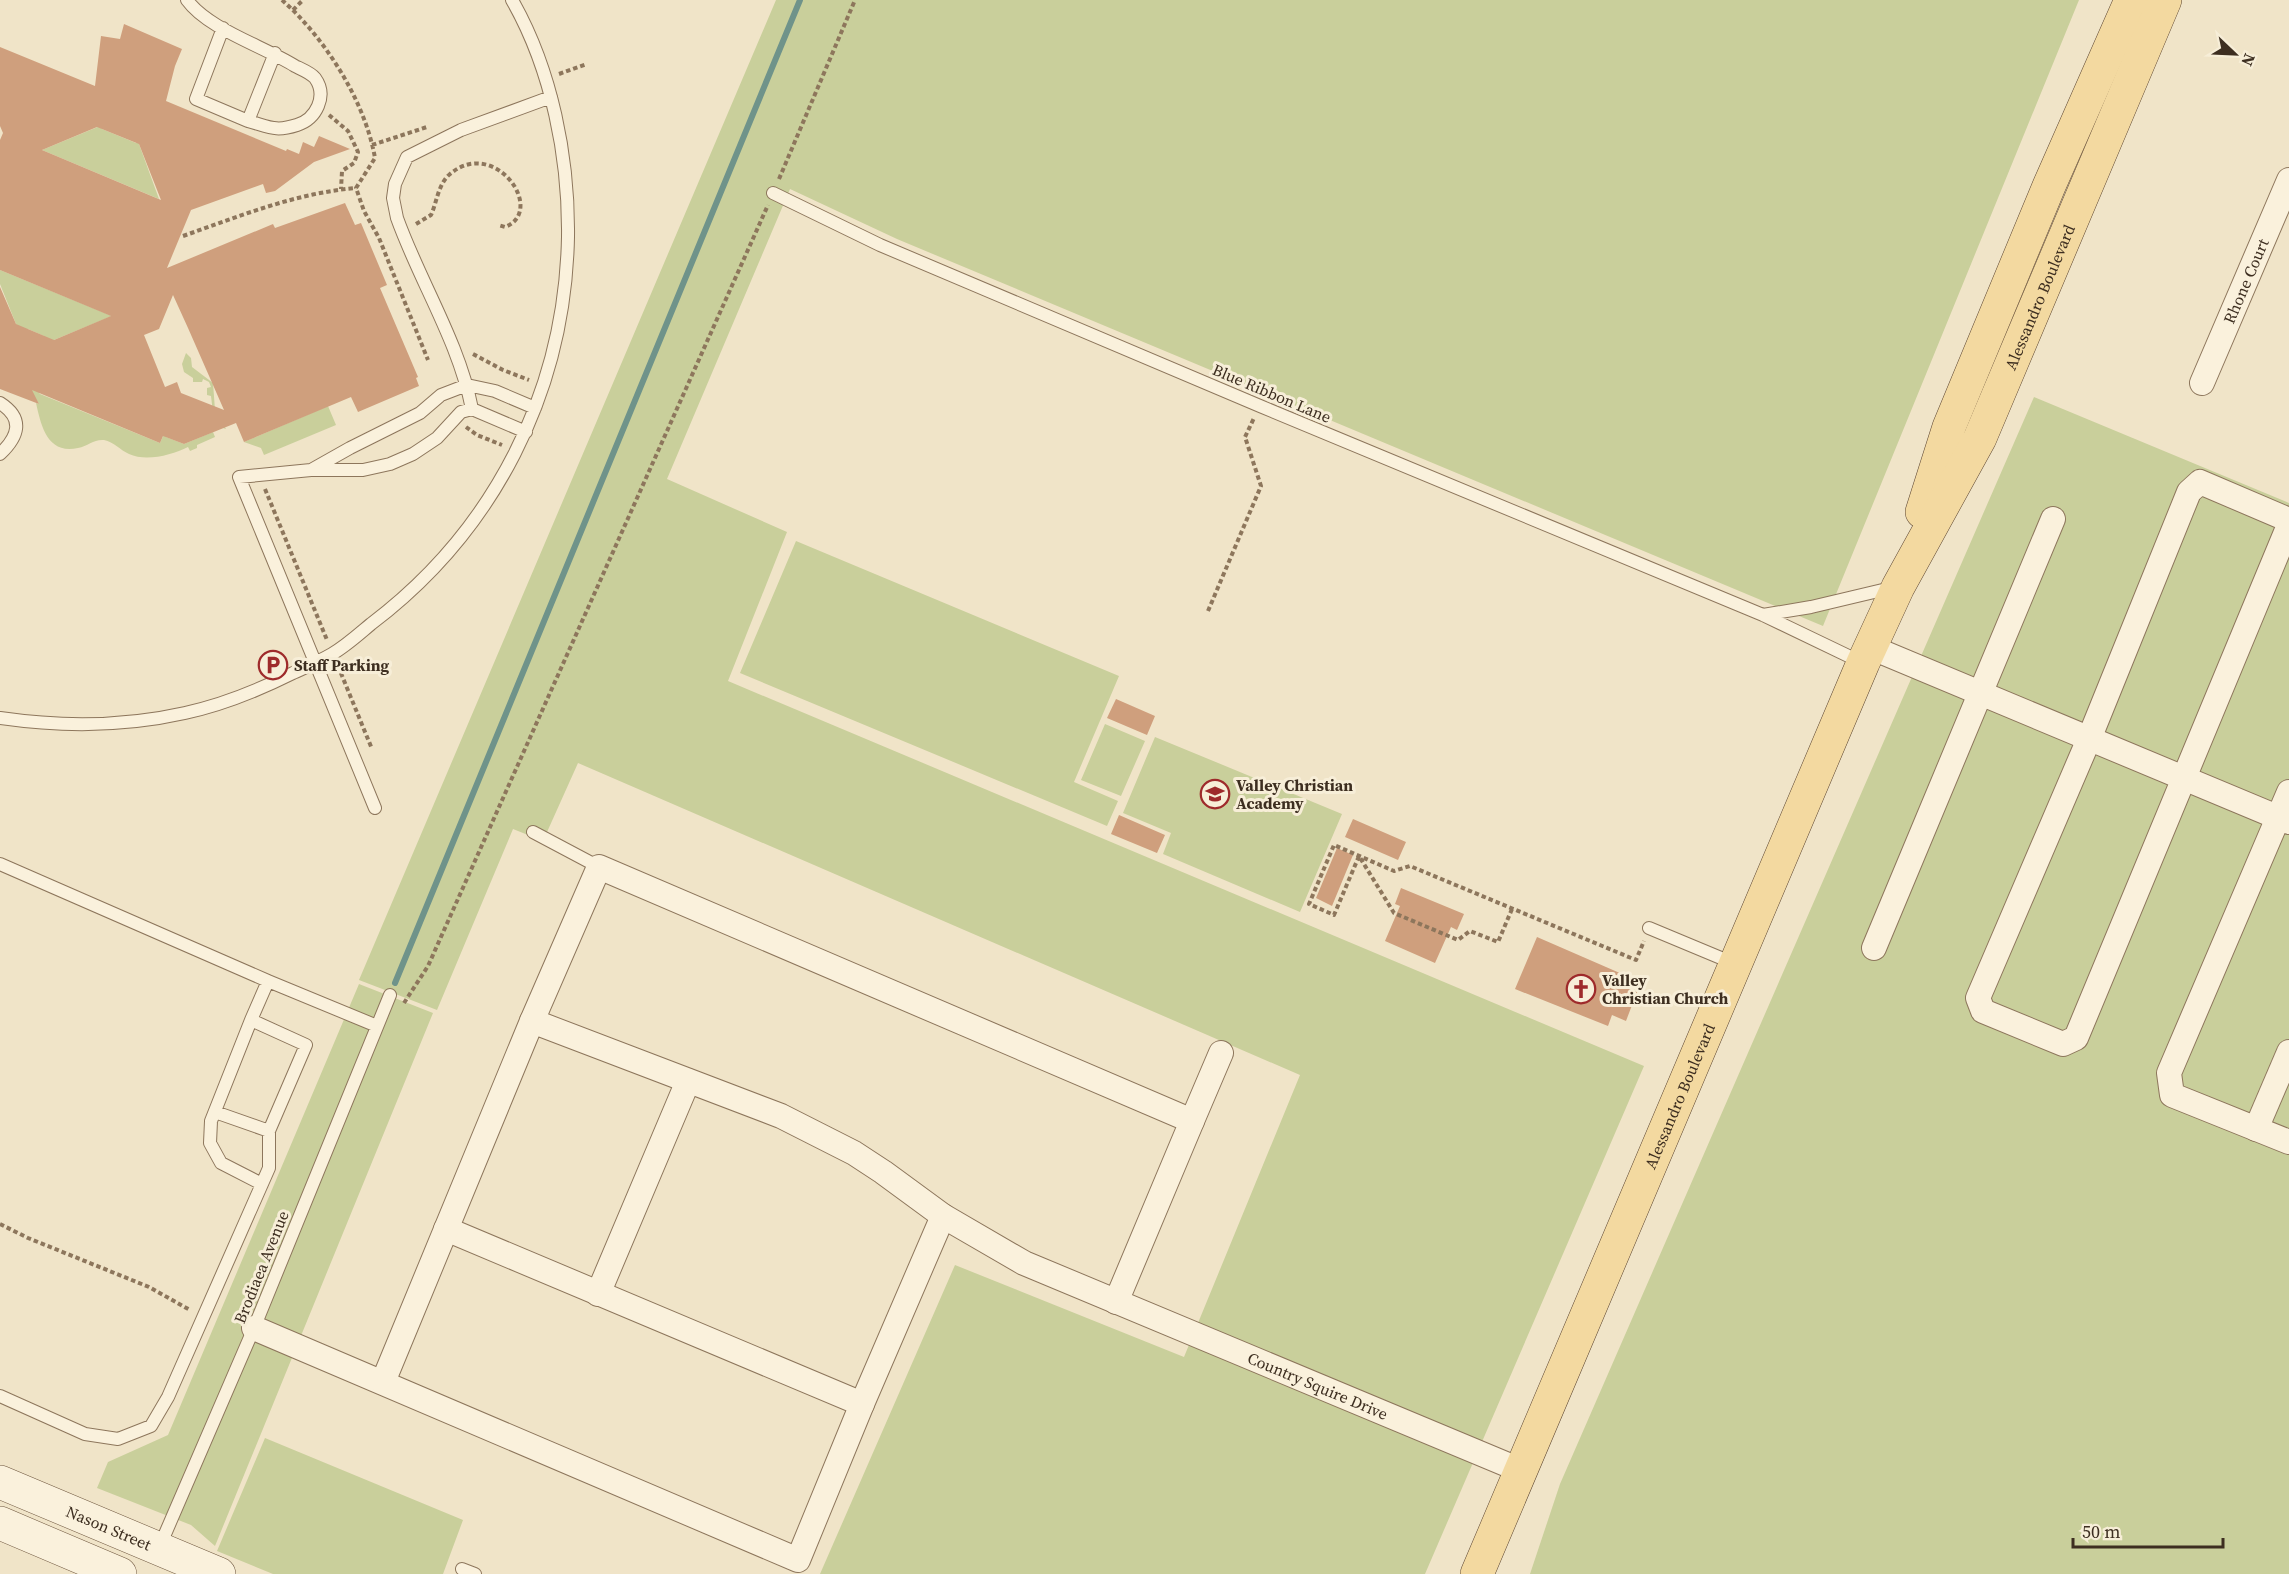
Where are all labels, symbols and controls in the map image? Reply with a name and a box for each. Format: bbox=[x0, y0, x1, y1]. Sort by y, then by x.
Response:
north arrow bbox=[2205, 24, 2265, 84]
text: N bbox=[2236, 50, 2261, 70]
street label: Alessandro Boulevard bbox=[1999, 221, 2080, 373]
street label: Rhone Court bbox=[2218, 234, 2274, 327]
street label: Blue Ribbon Lane bbox=[1209, 358, 1335, 428]
parking icon: Staff Parking bbox=[257, 649, 289, 681]
place label: Staff Parking bbox=[294, 654, 390, 676]
place label: Valley Christian Academy bbox=[1236, 774, 1353, 814]
school or university icon: Valley Christian Academy bbox=[1199, 778, 1231, 810]
place label: Valley Christian Church bbox=[1602, 969, 1729, 1009]
church icon: Valley Christian Church bbox=[1565, 973, 1597, 1005]
street label: Alessandro Boulevard bbox=[1639, 1020, 1720, 1172]
street label: Brodiaea Avenue bbox=[228, 1207, 294, 1327]
street label: Country Squire Drive bbox=[1244, 1347, 1391, 1425]
street label: Nason Street bbox=[63, 1500, 155, 1556]
scale bar bbox=[2073, 1511, 2223, 1549]
text: 50 m bbox=[2082, 1519, 2120, 1544]

